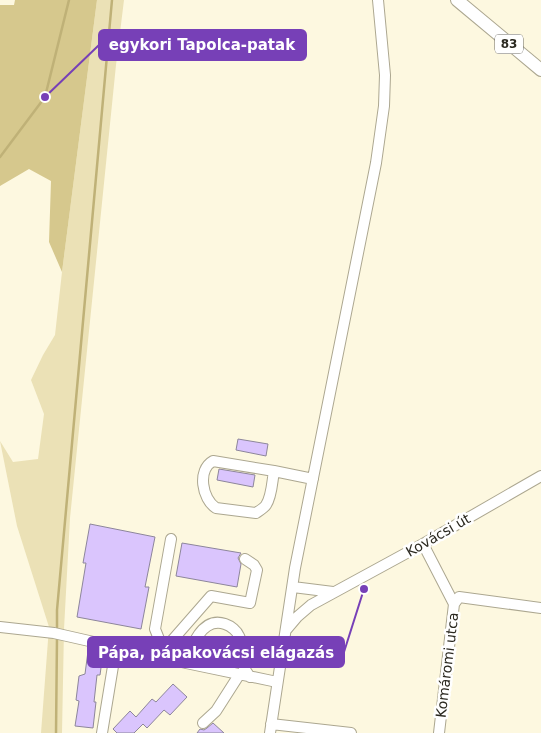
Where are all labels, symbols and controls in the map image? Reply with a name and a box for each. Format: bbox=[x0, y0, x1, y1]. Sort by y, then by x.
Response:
callout: egykori Tapolca-patak bbox=[99, 30, 306, 60]
road number: 83 bbox=[495, 34, 523, 54]
text: egykori Tapolca-patak bbox=[109, 36, 296, 54]
street label: Kovácsi út bbox=[403, 510, 473, 560]
street label: Komáromi utca bbox=[433, 611, 461, 719]
callout: Pápa, pápakovácsi elágazás bbox=[88, 637, 344, 667]
text: Pápa, pápakovácsi elágazás bbox=[98, 644, 334, 662]

